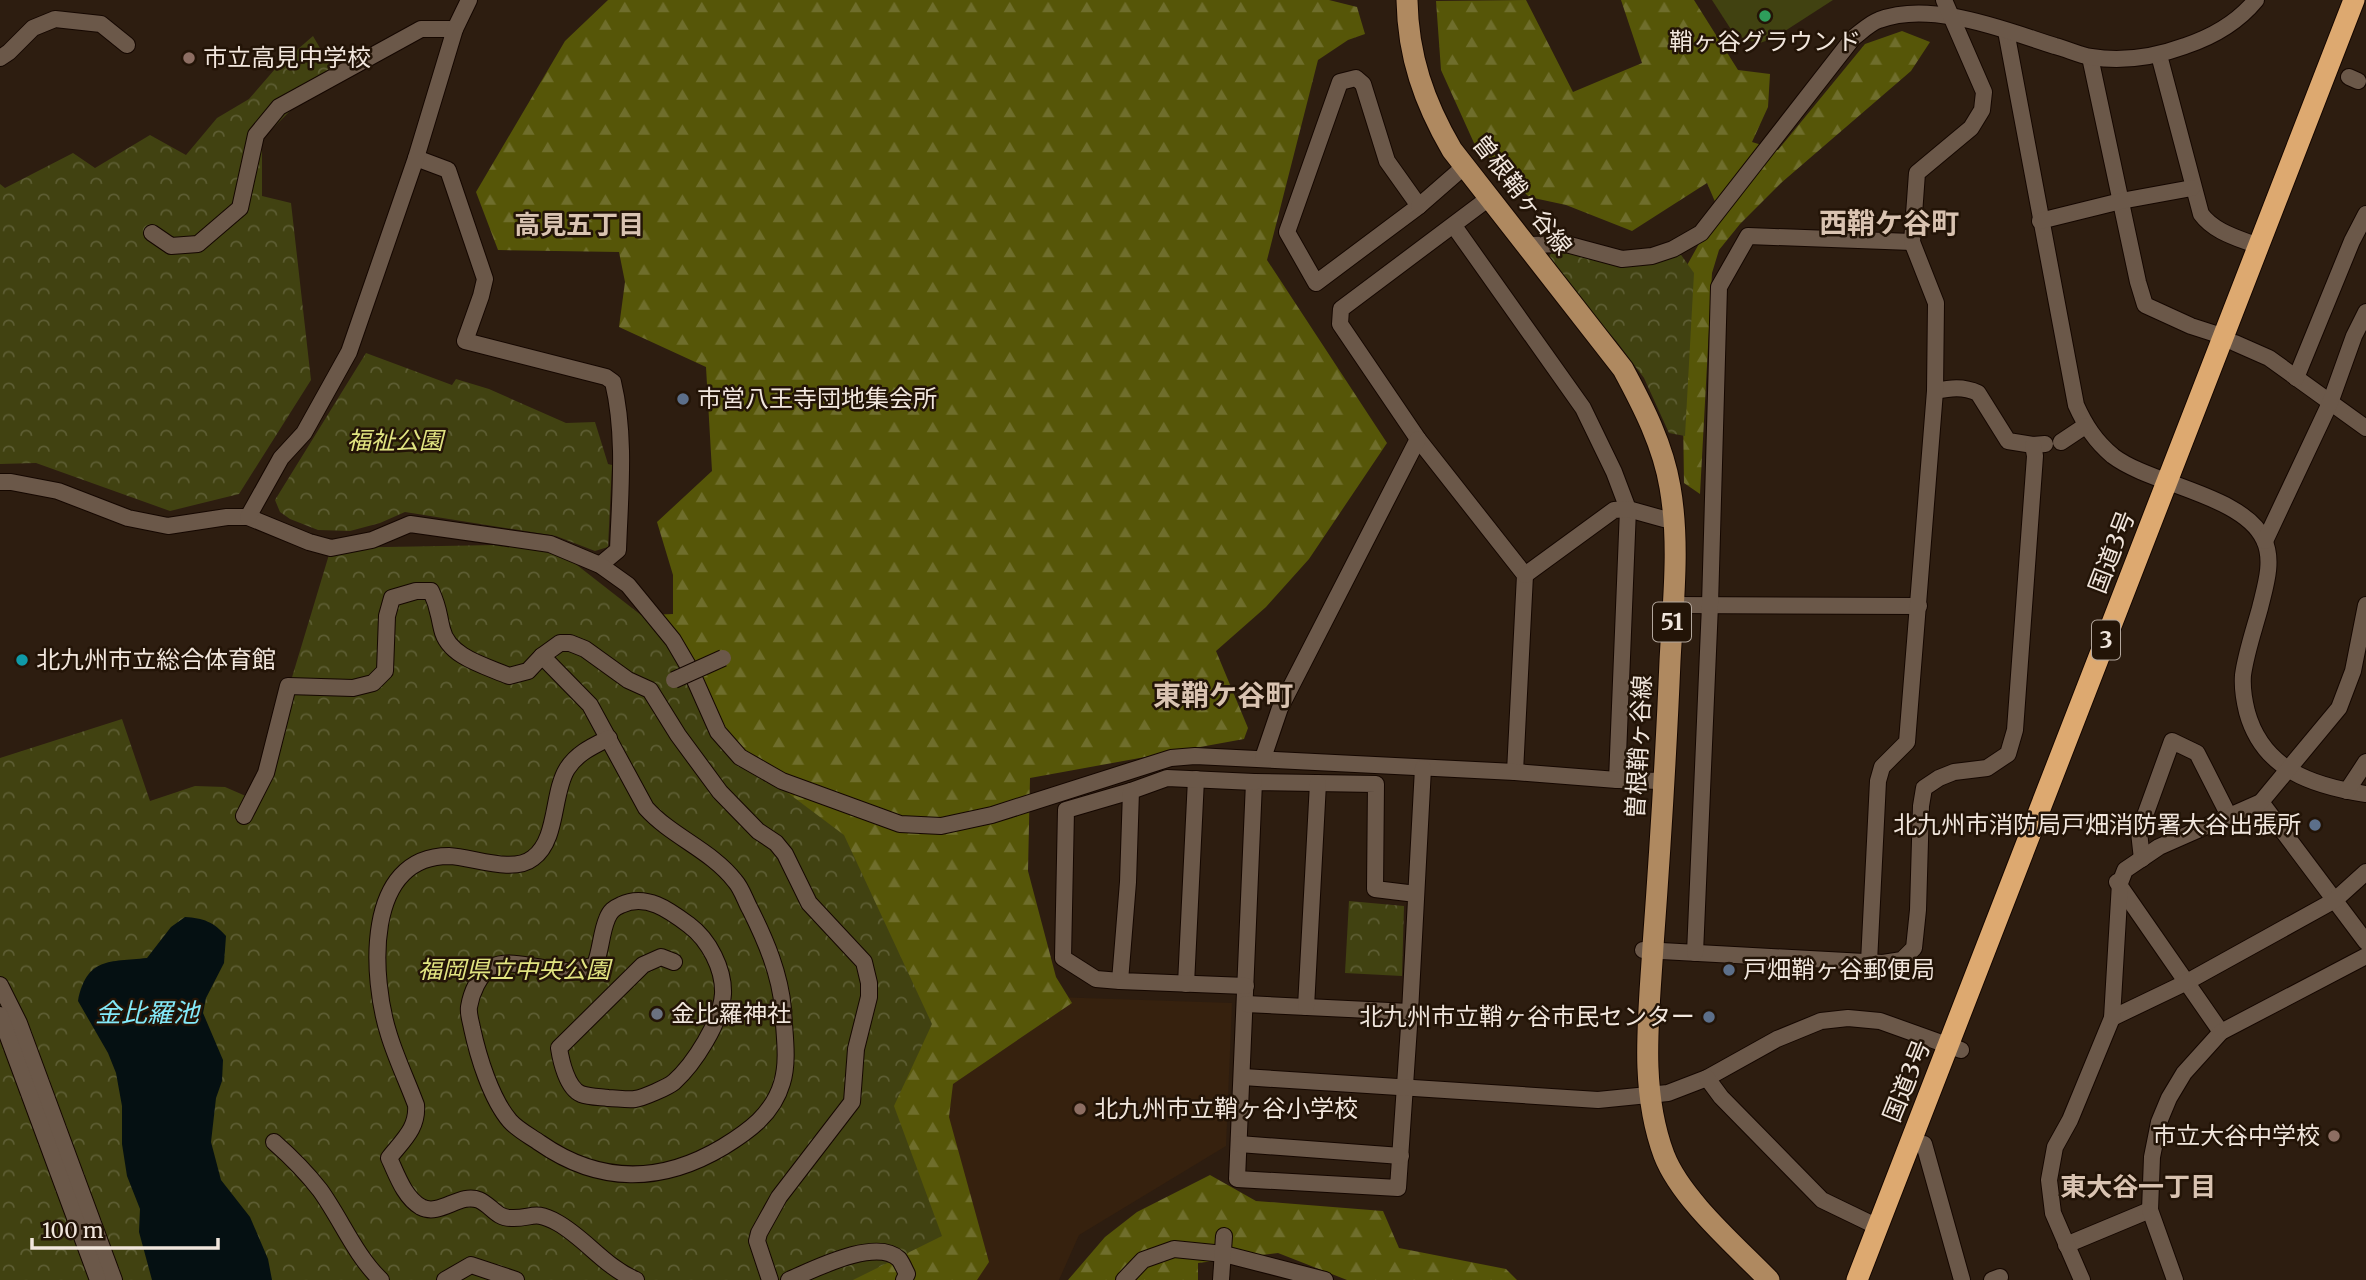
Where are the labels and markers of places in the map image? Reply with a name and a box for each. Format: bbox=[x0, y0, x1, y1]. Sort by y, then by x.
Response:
marker: 鞘ヶ谷グラウンド bbox=[1757, 8, 1773, 24]
place label: 鞘ヶ谷グラウンド bbox=[1669, 26, 1861, 57]
place label: 市立高見中学校 bbox=[203, 42, 371, 73]
marker: 市立高見中学校 bbox=[181, 50, 197, 66]
place label: 市営八王寺団地集会所 bbox=[697, 383, 937, 414]
marker: 市営八王寺団地集会所 bbox=[675, 391, 691, 407]
place label: 北九州市立総合体育館 bbox=[36, 644, 276, 675]
marker: 北九州市立総合体育館 bbox=[14, 652, 30, 668]
place label: 北九州市消防局戸畑消防署大谷出張所 bbox=[1893, 809, 2301, 840]
marker: 北九州市消防局戸畑消防署大谷出張所 bbox=[2307, 817, 2323, 833]
place label: 戸畑鞘ヶ谷郵便局 bbox=[1743, 954, 1935, 985]
marker: 戸畑鞘ヶ谷郵便局 bbox=[1721, 962, 1737, 978]
place label: 金比羅神社 bbox=[671, 998, 791, 1029]
place label: 北九州市立鞘ヶ谷市民センター bbox=[1359, 1001, 1695, 1032]
marker: 金比羅神社 bbox=[649, 1006, 665, 1022]
marker: 北九州市立鞘ヶ谷市民センター bbox=[1701, 1009, 1717, 1025]
place label: 北九州市立鞘ヶ谷小学校 bbox=[1094, 1093, 1358, 1124]
marker: 北九州市立鞘ヶ谷小学校 bbox=[1072, 1101, 1088, 1117]
place label: 市立大谷中学校 bbox=[2152, 1120, 2320, 1151]
marker: 市立大谷中学校 bbox=[2326, 1128, 2342, 1144]

